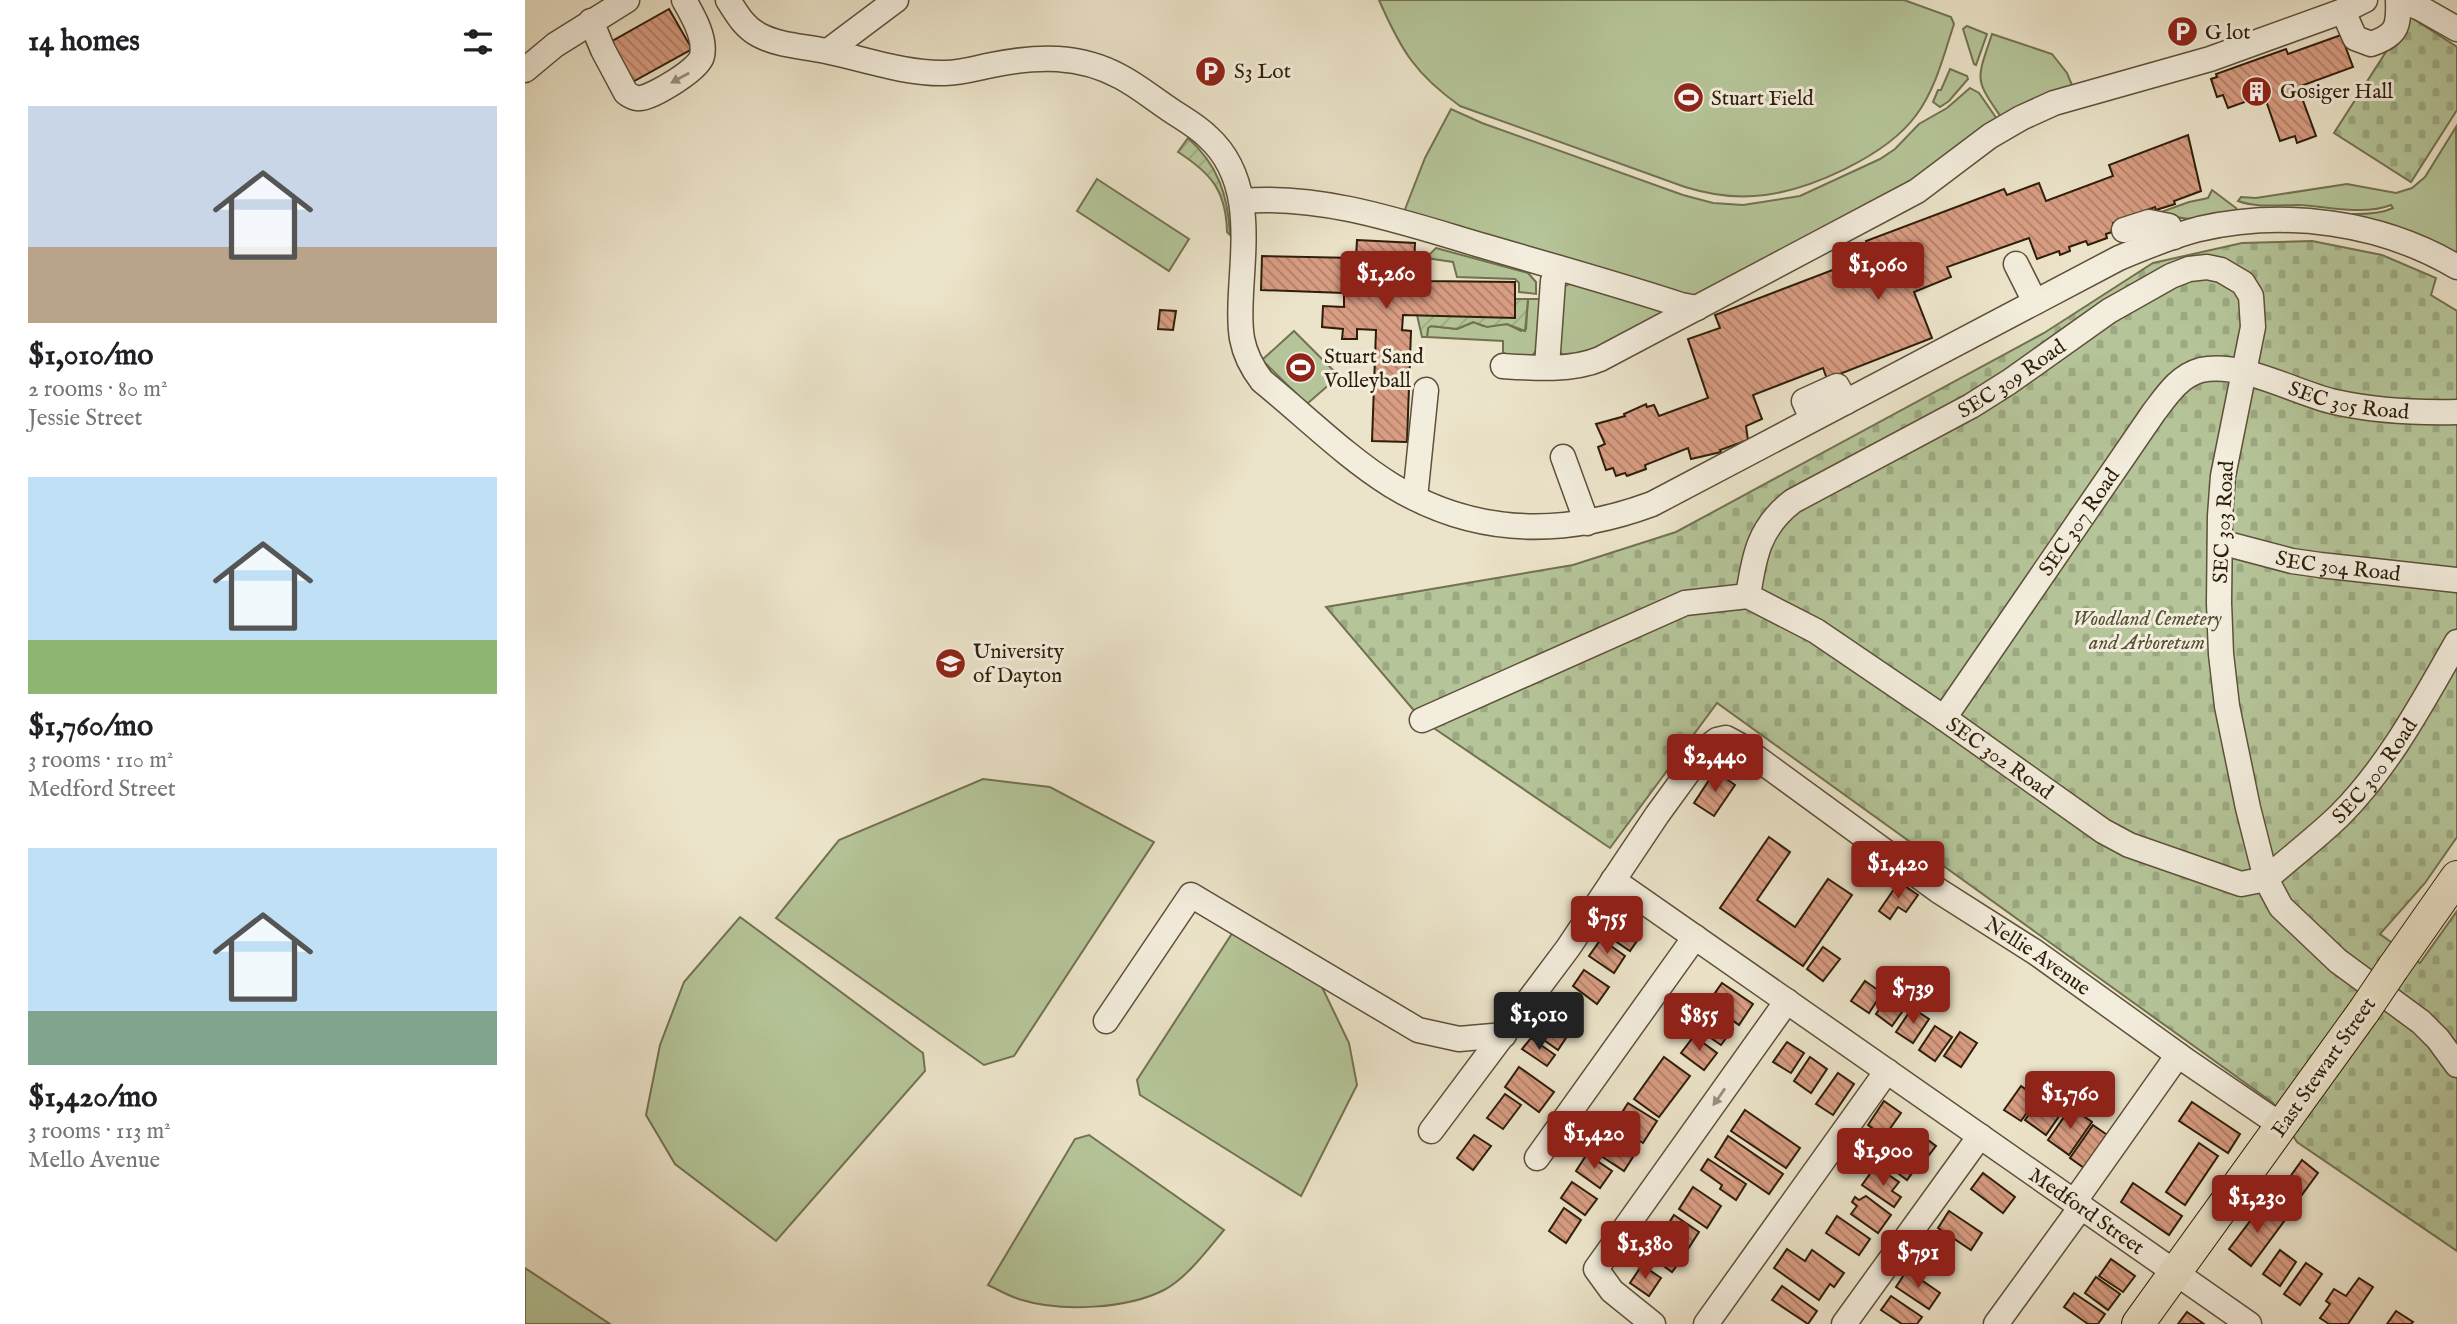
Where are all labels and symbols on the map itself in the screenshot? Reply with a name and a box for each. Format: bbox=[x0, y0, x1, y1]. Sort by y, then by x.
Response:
parking icon: G lot bbox=[2165, 15, 2199, 49]
place label: G lot bbox=[2205, 20, 2250, 47]
parking icon: S3 Lot bbox=[1194, 54, 1228, 88]
place label: S3 Lot bbox=[1234, 59, 1291, 86]
one-way arrow bbox=[671, 72, 690, 84]
building icon: Gosiger Hall bbox=[2240, 74, 2274, 108]
place label: Gosiger Hall bbox=[2280, 79, 2393, 106]
sports icon: Stuart Field bbox=[1671, 81, 1705, 115]
place label: Stuart Field bbox=[1711, 86, 1815, 113]
pin: $1,060 bbox=[1821, 243, 1935, 302]
pin: $1,260 bbox=[1329, 252, 1443, 311]
street label: SEC 309 Road bbox=[1953, 334, 2072, 426]
place label: Stuart Sand Volleyball bbox=[1323, 344, 1424, 395]
sports icon: Stuart Sand Volleyball bbox=[1284, 351, 1318, 385]
street label: SEC 305 Road bbox=[2284, 376, 2411, 427]
street label: SEC 303 Road bbox=[2208, 459, 2241, 584]
street label: SEC 307 Road bbox=[2033, 463, 2127, 582]
street label: SEC 304 Road bbox=[2272, 545, 2403, 589]
park label: Woodland Cemetery and Arboretum bbox=[2072, 606, 2222, 657]
place label: University of Dayton bbox=[973, 639, 1065, 690]
school or university icon: University of Dayton bbox=[933, 646, 967, 680]
street label: SEC 302 Road bbox=[1940, 712, 2058, 807]
street label: SEC 300 Road bbox=[2327, 713, 2425, 830]
pin: $2,440 bbox=[1658, 734, 1772, 794]
pin: $1,420 bbox=[1841, 842, 1955, 901]
pin: $755 bbox=[1566, 897, 1648, 956]
street label: Nellie Avenue bbox=[1979, 911, 2096, 1003]
pin: $739 bbox=[1872, 967, 1954, 1026]
pin: $1,010 bbox=[1482, 992, 1596, 1052]
pin: $855 bbox=[1658, 993, 1740, 1053]
street label: East Stewart Street bbox=[2266, 993, 2383, 1143]
pin: $1,760 bbox=[2013, 1072, 2127, 1131]
one-way arrow bbox=[1712, 1088, 1726, 1106]
pin: $1,420 bbox=[1537, 1112, 1651, 1171]
pin: $1,900 bbox=[1826, 1128, 1940, 1188]
street label: Medford Street bbox=[2023, 1162, 2149, 1262]
pin: $1,230 bbox=[2200, 1176, 2314, 1235]
pin: $1,380 bbox=[1588, 1222, 1702, 1281]
pin: $791 bbox=[1877, 1230, 1959, 1290]

